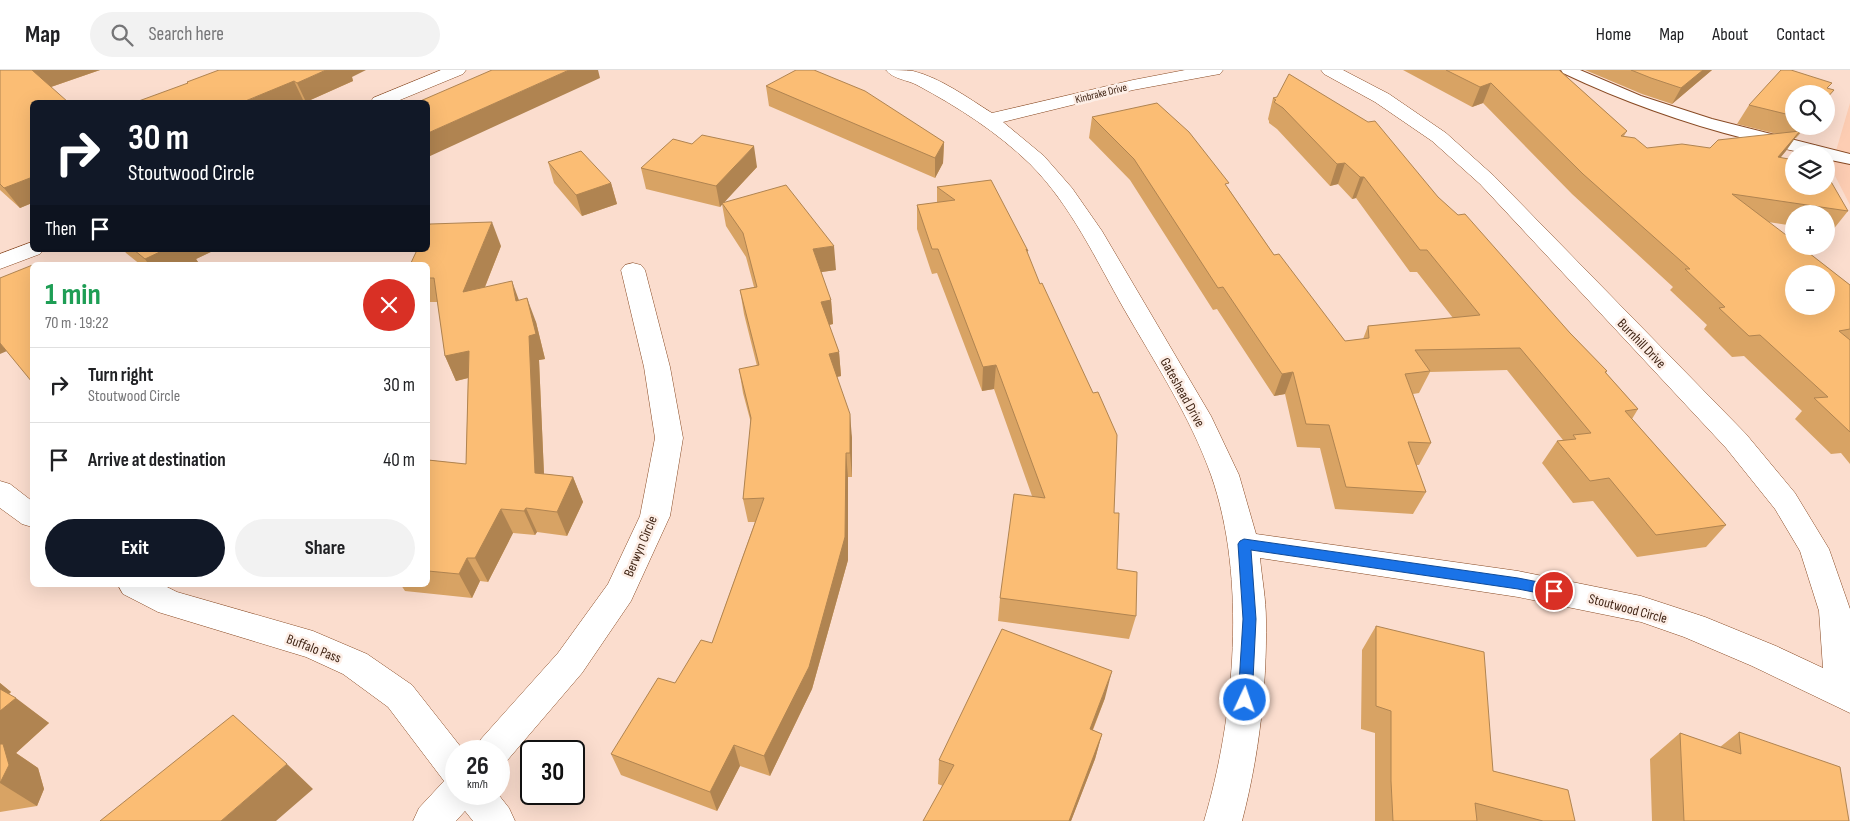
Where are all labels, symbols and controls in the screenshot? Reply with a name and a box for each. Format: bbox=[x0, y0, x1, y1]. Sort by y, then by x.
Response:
search box bbox=[90, 12, 440, 57]
text: Map bbox=[25, 20, 60, 49]
icon: search bbox=[108, 21, 136, 49]
text: Search here bbox=[148, 23, 224, 46]
text: Home bbox=[1596, 24, 1631, 45]
text: Map bbox=[1659, 24, 1684, 45]
text: About bbox=[1712, 24, 1748, 45]
text: Contact bbox=[1776, 24, 1825, 45]
street label: Kinbrake Drive bbox=[1074, 81, 1128, 106]
map controls bbox=[1785, 85, 1835, 315]
button: search bbox=[1785, 85, 1835, 135]
text: 30 m bbox=[128, 117, 189, 160]
icon: right bbox=[45, 120, 110, 185]
button: layers bbox=[1785, 145, 1835, 195]
text: Stoutwood Circle bbox=[128, 160, 255, 187]
button: + bbox=[1785, 205, 1835, 255]
icon: arrive bbox=[86, 215, 114, 243]
text: Then bbox=[45, 218, 76, 241]
button: − bbox=[1785, 265, 1835, 315]
text: 1 min bbox=[45, 277, 101, 313]
button: close bbox=[363, 279, 415, 331]
text: 70 m · 19:22 bbox=[45, 314, 109, 333]
street label: Burnhill Drive bbox=[1614, 315, 1669, 372]
street label: Gateshead Drive bbox=[1157, 355, 1209, 430]
text: Turn right bbox=[88, 364, 153, 387]
icon: right bbox=[45, 371, 73, 399]
text: 30 m bbox=[383, 374, 415, 397]
text: Stoutwood Circle bbox=[88, 387, 180, 406]
icon: arrive bbox=[45, 446, 73, 474]
text: Arrive at destination bbox=[88, 449, 226, 472]
text: 40 m bbox=[383, 449, 415, 472]
street label: Berwyn Circle bbox=[620, 513, 661, 579]
button: Exit bbox=[45, 519, 225, 577]
button: Share bbox=[235, 519, 415, 577]
pin bbox=[1533, 570, 1575, 612]
icon: arrive bbox=[1540, 577, 1568, 605]
street label: Stoutwood Circle bbox=[1587, 590, 1669, 627]
street label: Buffalo Pass bbox=[284, 630, 343, 667]
position arrow bbox=[1218, 673, 1270, 725]
speed limit sign: 30 bbox=[520, 740, 585, 805]
text: 26 bbox=[466, 751, 489, 782]
text: km/h bbox=[467, 777, 488, 792]

